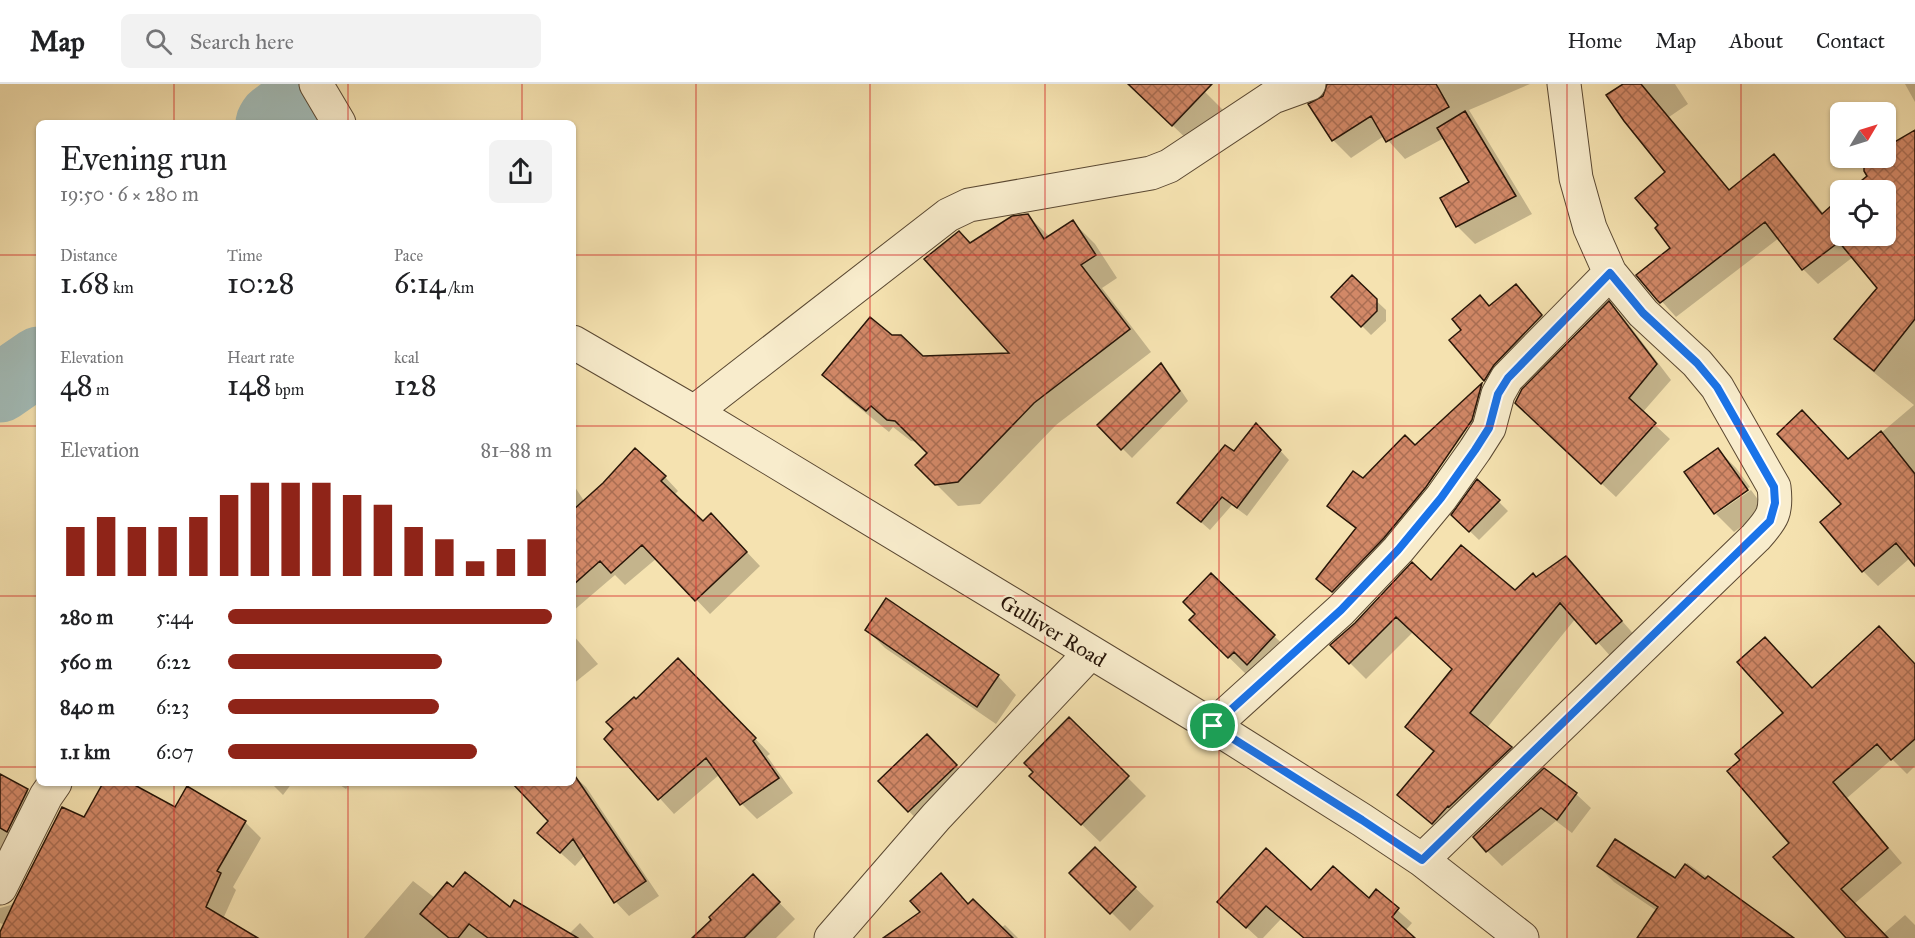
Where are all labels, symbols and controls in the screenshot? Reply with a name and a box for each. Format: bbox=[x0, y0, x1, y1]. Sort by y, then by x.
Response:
search box bbox=[121, 14, 541, 68]
text: Map bbox=[30, 24, 85, 59]
icon: search bbox=[142, 25, 175, 58]
text: Search here bbox=[190, 28, 294, 55]
text: Home bbox=[1567, 28, 1622, 54]
text: Map bbox=[1655, 28, 1696, 54]
text: About bbox=[1729, 28, 1783, 54]
text: Contact bbox=[1816, 28, 1885, 54]
north arrow bbox=[1830, 102, 1896, 168]
map controls bbox=[1830, 102, 1896, 246]
text: Evening run bbox=[60, 139, 227, 179]
button: share bbox=[489, 140, 552, 203]
button: locate bbox=[1830, 180, 1896, 246]
text: 19:50 · 6 × 280 m bbox=[60, 182, 199, 206]
text: Distance bbox=[60, 246, 117, 265]
text: Time bbox=[227, 246, 262, 265]
text: Pace bbox=[394, 246, 423, 265]
text: 1.68 bbox=[60, 265, 109, 301]
text: 10:28 bbox=[227, 265, 295, 301]
text: 6:14 bbox=[394, 265, 446, 301]
text: km bbox=[109, 278, 134, 297]
text: /km bbox=[446, 278, 474, 297]
text: Elevation bbox=[60, 348, 124, 367]
text: Heart rate bbox=[227, 348, 294, 367]
text: kcal bbox=[394, 348, 419, 367]
text: 48 bbox=[60, 367, 93, 403]
text: 148 bbox=[227, 367, 272, 403]
text: 128 bbox=[394, 367, 437, 403]
text: m bbox=[93, 380, 110, 399]
text: bpm bbox=[272, 380, 304, 399]
text: Elevation bbox=[60, 438, 139, 462]
text: 81–88 m bbox=[481, 438, 552, 462]
street label: Gulliver Road bbox=[995, 589, 1111, 673]
text: 280 m bbox=[60, 605, 113, 629]
text: 5:44 bbox=[156, 605, 193, 629]
text: 560 m bbox=[60, 650, 112, 674]
text: 6:22 bbox=[156, 650, 191, 674]
text: 840 m bbox=[60, 695, 115, 719]
text: 6:23 bbox=[156, 695, 189, 719]
pin bbox=[1187, 700, 1238, 751]
icon: arrive bbox=[1196, 709, 1229, 742]
text: 1.1 km bbox=[60, 740, 110, 764]
text: 6:07 bbox=[156, 740, 194, 764]

